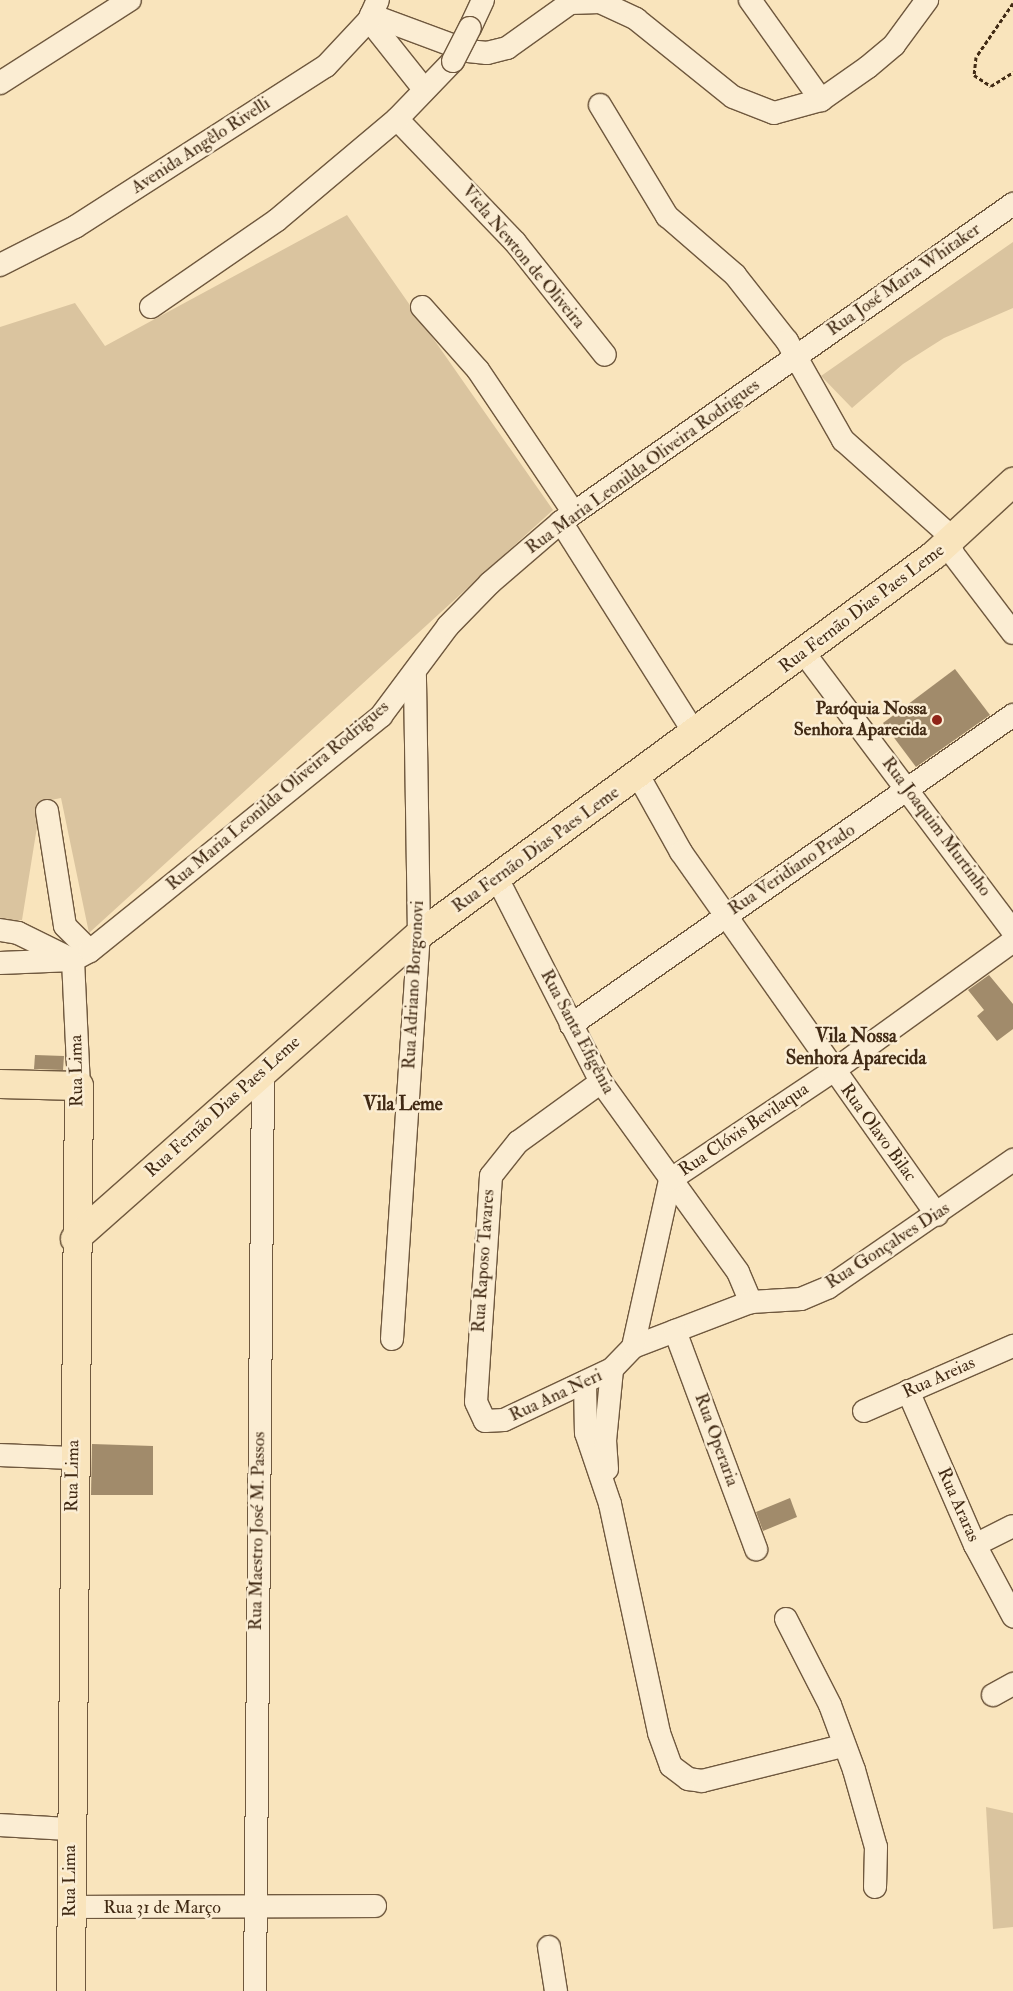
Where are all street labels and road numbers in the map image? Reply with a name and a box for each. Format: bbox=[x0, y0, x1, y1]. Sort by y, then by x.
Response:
street label: Avenida Angêlo Rivelli bbox=[128, 93, 274, 199]
street label: Viela Newton de Oliveira bbox=[457, 181, 589, 333]
street label: Rua José Maria Whitaker bbox=[823, 219, 985, 341]
street label: Rua Maria Leonilda Oliveira Rodrigues bbox=[522, 375, 764, 559]
street label: Rua Fernão Dias Paes Leme bbox=[775, 540, 949, 678]
street label: Rua Maria Leonilda Oliveira Rodrigues bbox=[162, 696, 394, 896]
street label: Rua Joaquim Murtinho bbox=[877, 753, 995, 901]
street label: Rua Fernão Dias Paes Leme bbox=[448, 782, 624, 918]
street label: Rua Veridiano Prado bbox=[725, 820, 859, 920]
street label: Rua Adriano Borgonovi bbox=[399, 900, 429, 1070]
street label: Rua Santa Efigênia bbox=[535, 966, 619, 1098]
street label: Rua Fernão Dias Paes Leme bbox=[141, 1032, 305, 1182]
street label: Rua Lima bbox=[66, 1035, 88, 1107]
street label: Rua Clóvis Bevilaqua bbox=[675, 1079, 813, 1181]
street label: Rua Olavo Bilac bbox=[835, 1080, 921, 1186]
street label: Rua Raposo Tavares bbox=[468, 1189, 500, 1333]
street label: Rua Gonçalves Dias bbox=[822, 1198, 954, 1294]
street label: Rua Areias bbox=[899, 1352, 979, 1404]
street label: Rua Ana Neri bbox=[506, 1365, 606, 1427]
street label: Rua Operaria bbox=[689, 1391, 743, 1489]
street label: Rua Maestro José M. Passos bbox=[245, 1431, 271, 1631]
street label: Rua Lima bbox=[62, 1440, 84, 1512]
street label: Rua Araras bbox=[932, 1465, 984, 1545]
street label: Rua Lima bbox=[59, 1845, 81, 1917]
street label: Rua 31 de Março bbox=[103, 1897, 221, 1919]

